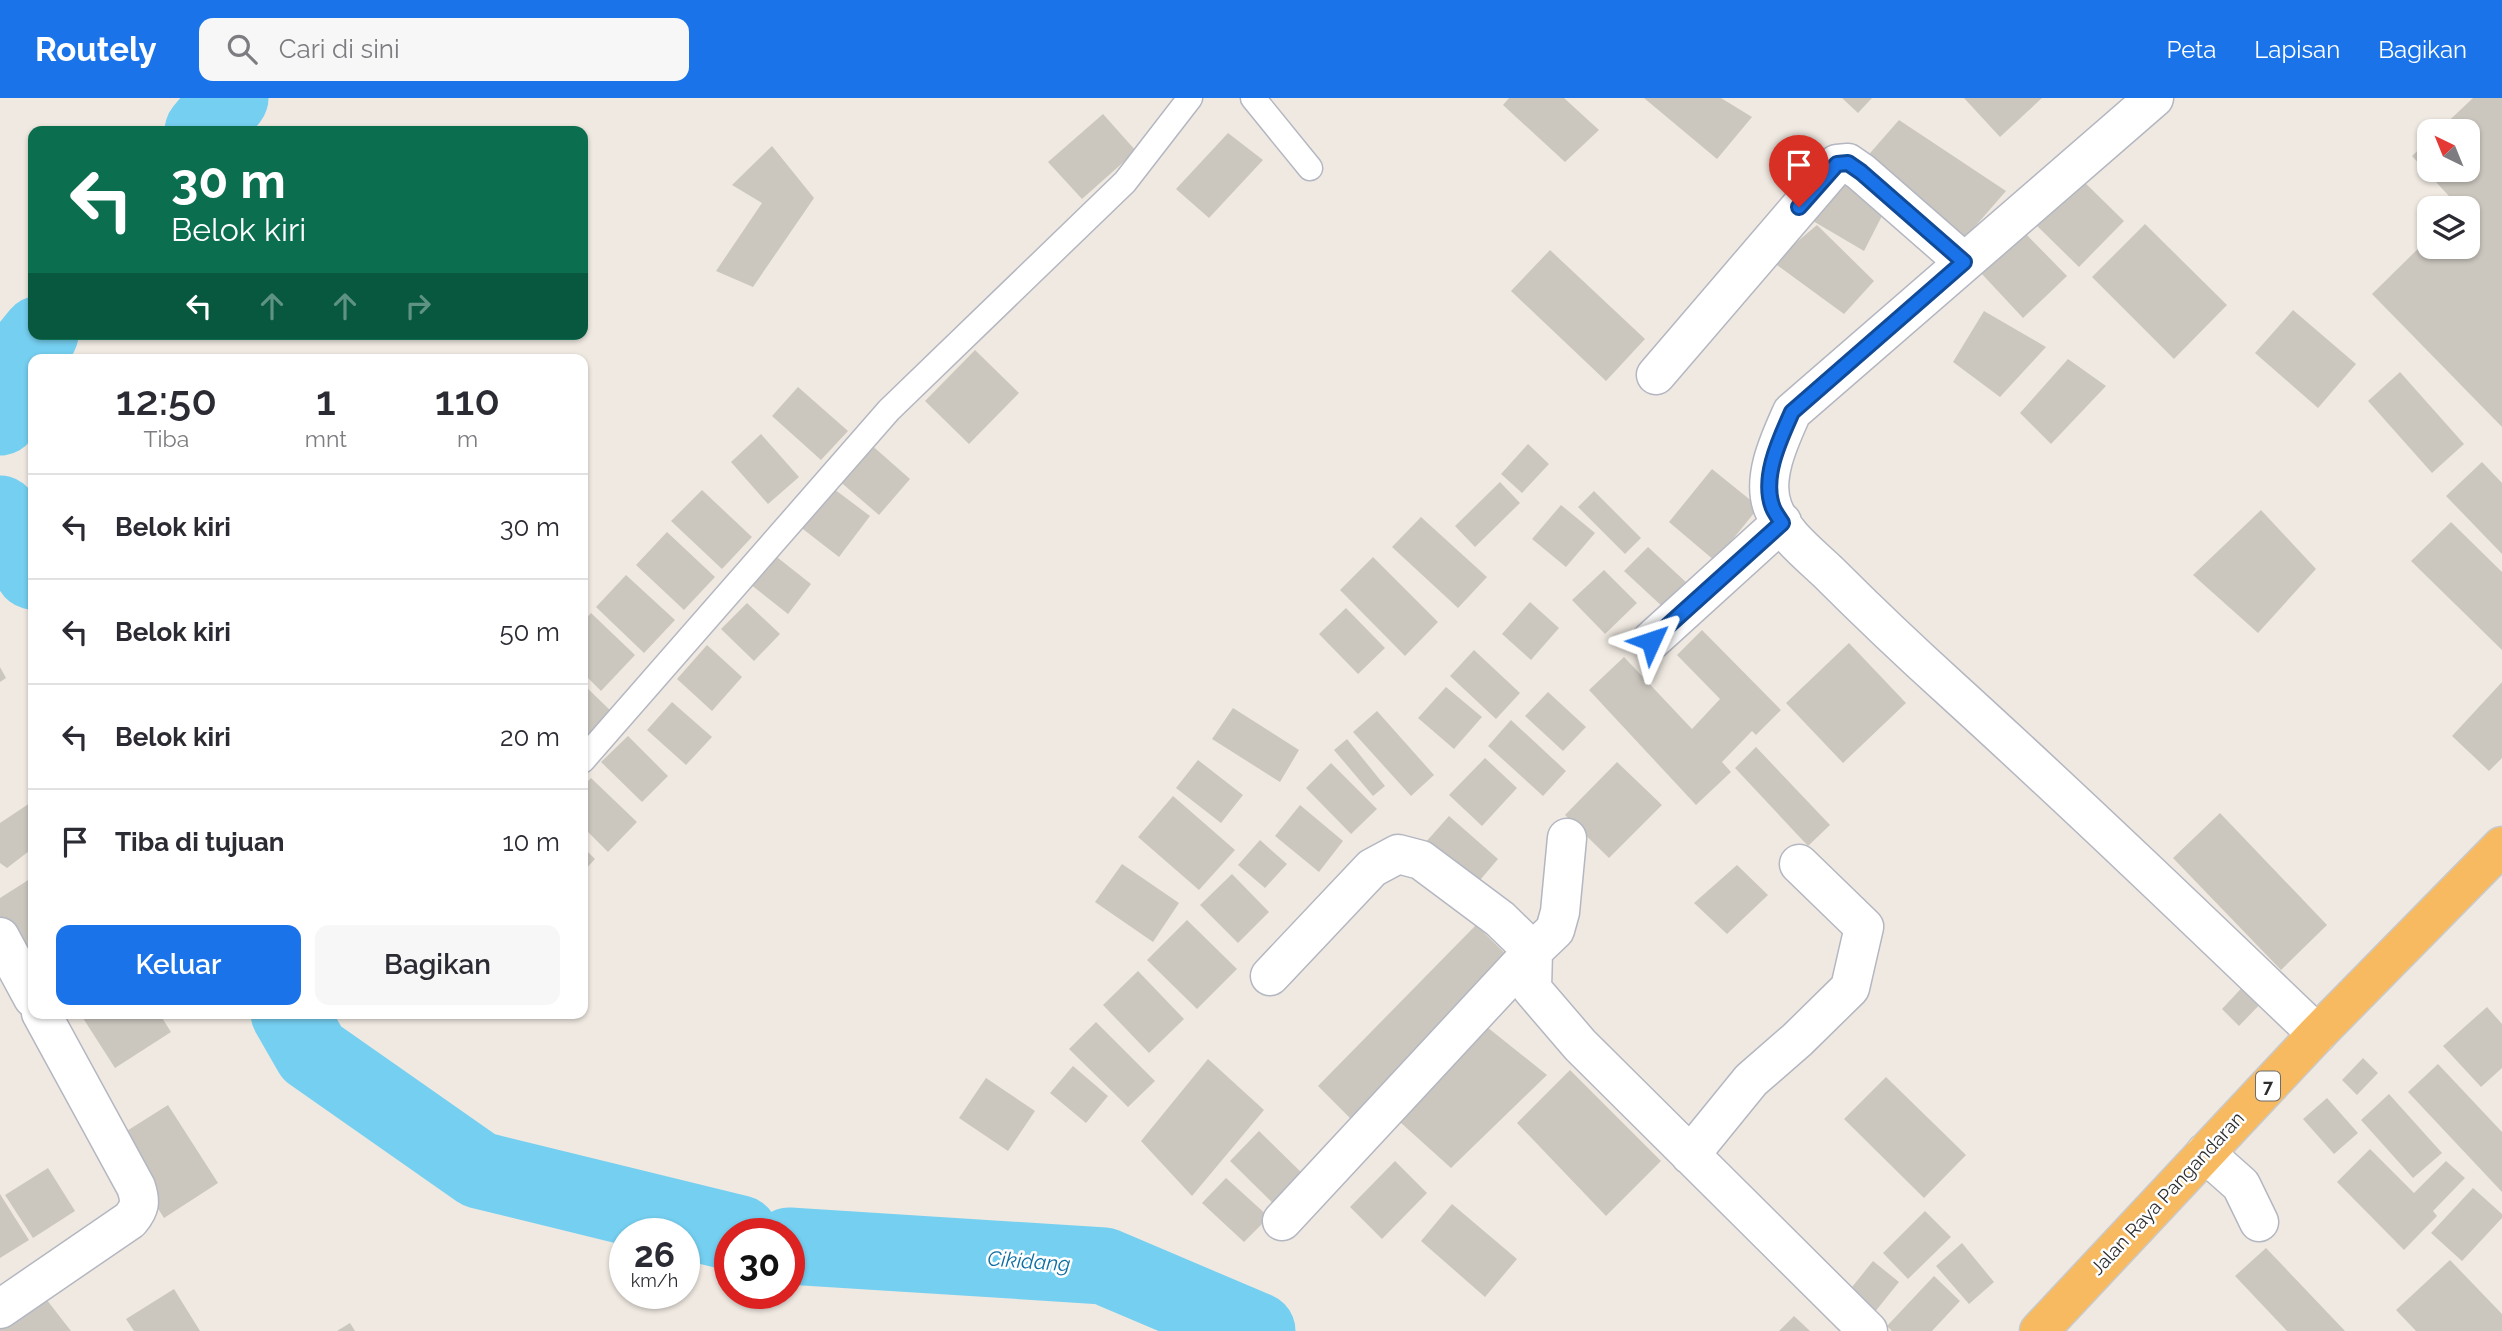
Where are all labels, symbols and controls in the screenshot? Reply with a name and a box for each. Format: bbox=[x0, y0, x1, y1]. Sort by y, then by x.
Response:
search box bbox=[199, 18, 689, 81]
text: Routely bbox=[35, 30, 157, 69]
icon: search bbox=[223, 30, 261, 68]
text: Cari di sini bbox=[279, 34, 400, 64]
text: Peta bbox=[2167, 35, 2216, 64]
text: Lapisan bbox=[2254, 35, 2340, 64]
text: Bagikan bbox=[2378, 35, 2467, 64]
north arrow bbox=[2417, 119, 2480, 182]
map controls bbox=[2417, 119, 2480, 259]
pin bbox=[1769, 135, 1829, 207]
icon: arrive bbox=[1780, 146, 1818, 184]
text: 30 m bbox=[171, 152, 286, 209]
icon: left bbox=[56, 154, 147, 245]
button: layers bbox=[2417, 196, 2480, 259]
text: Belok kiri bbox=[171, 211, 306, 248]
icon: left bbox=[180, 287, 218, 325]
icon: ahead bbox=[253, 287, 291, 325]
icon: ahead bbox=[326, 287, 364, 325]
icon: right bbox=[399, 287, 437, 325]
text: 12:50 bbox=[116, 376, 217, 425]
text: 1 bbox=[316, 376, 336, 425]
text: 110 bbox=[435, 376, 500, 425]
text: Tiba bbox=[144, 425, 189, 452]
text: mnt bbox=[305, 425, 347, 452]
text: m bbox=[457, 425, 478, 452]
icon: left bbox=[56, 508, 94, 546]
text: Belok kiri bbox=[115, 512, 231, 542]
text: 30 m bbox=[500, 512, 560, 542]
position arrow bbox=[1614, 604, 1688, 678]
icon: left bbox=[56, 613, 94, 651]
text: Belok kiri bbox=[115, 617, 231, 647]
text: 50 m bbox=[499, 617, 560, 647]
icon: left bbox=[56, 718, 94, 756]
text: Belok kiri bbox=[115, 722, 231, 752]
text: 20 m bbox=[500, 722, 560, 752]
icon: arrive bbox=[56, 823, 94, 861]
text: Tiba di tujuan bbox=[115, 827, 285, 857]
text: 10 m bbox=[502, 827, 560, 857]
button: Keluar bbox=[56, 925, 301, 1005]
button: Bagikan bbox=[315, 925, 560, 1005]
road number: 7 bbox=[2256, 1071, 2280, 1100]
street label: Jalan Raya Pangandaran bbox=[2086, 1107, 2248, 1279]
speed limit sign: 30 bbox=[714, 1218, 805, 1309]
text: 26 bbox=[634, 1234, 675, 1275]
water label: Cikidang bbox=[987, 1246, 1071, 1276]
text: km/h bbox=[631, 1270, 678, 1291]

